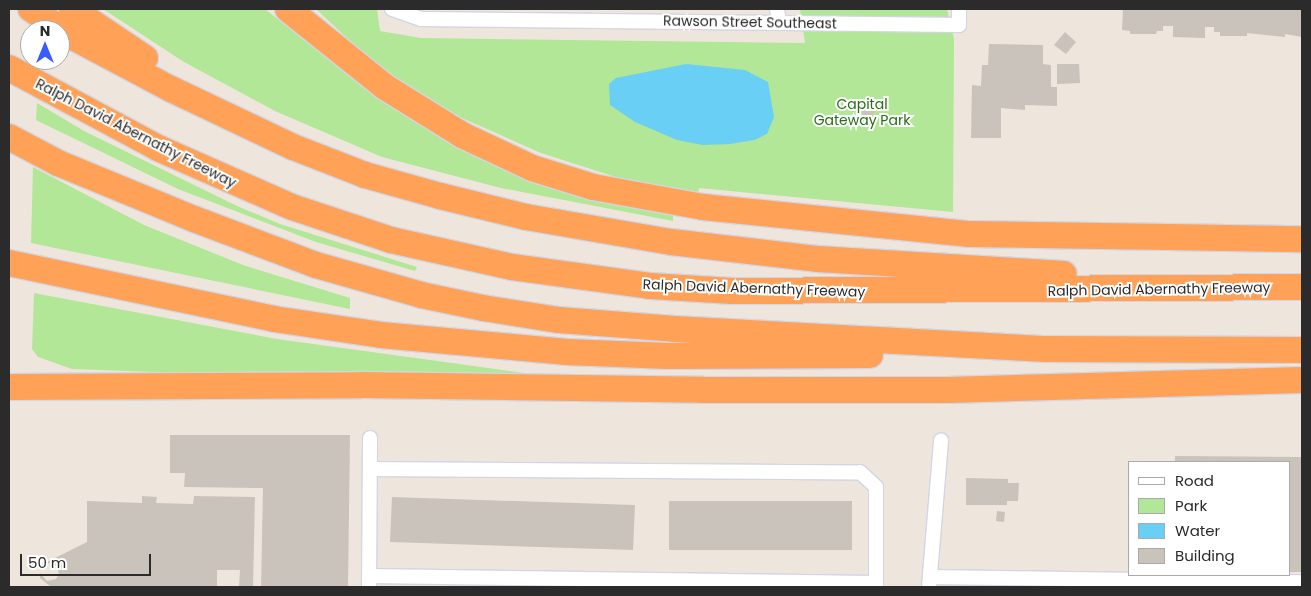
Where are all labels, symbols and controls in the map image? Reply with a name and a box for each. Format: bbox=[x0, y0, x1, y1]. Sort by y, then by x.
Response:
street label: Rawson Street Southeast bbox=[663, 12, 837, 32]
north arrow bbox=[20, 20, 70, 70]
text: N bbox=[40, 21, 50, 41]
street label: Ralph David Abernathy Freeway bbox=[33, 75, 239, 191]
park label: Capital Gateway Park bbox=[814, 96, 910, 128]
street label: Ralph David Abernathy Freeway bbox=[642, 276, 866, 300]
street label: Ralph David Abernathy Freeway bbox=[1047, 279, 1271, 299]
legend bbox=[1128, 461, 1291, 576]
text: Road bbox=[1175, 470, 1214, 491]
text: Park bbox=[1175, 495, 1207, 516]
text: Water bbox=[1175, 520, 1220, 541]
scale bar bbox=[22, 544, 154, 576]
text: Building bbox=[1175, 545, 1235, 566]
text: 50 m bbox=[28, 552, 66, 573]

